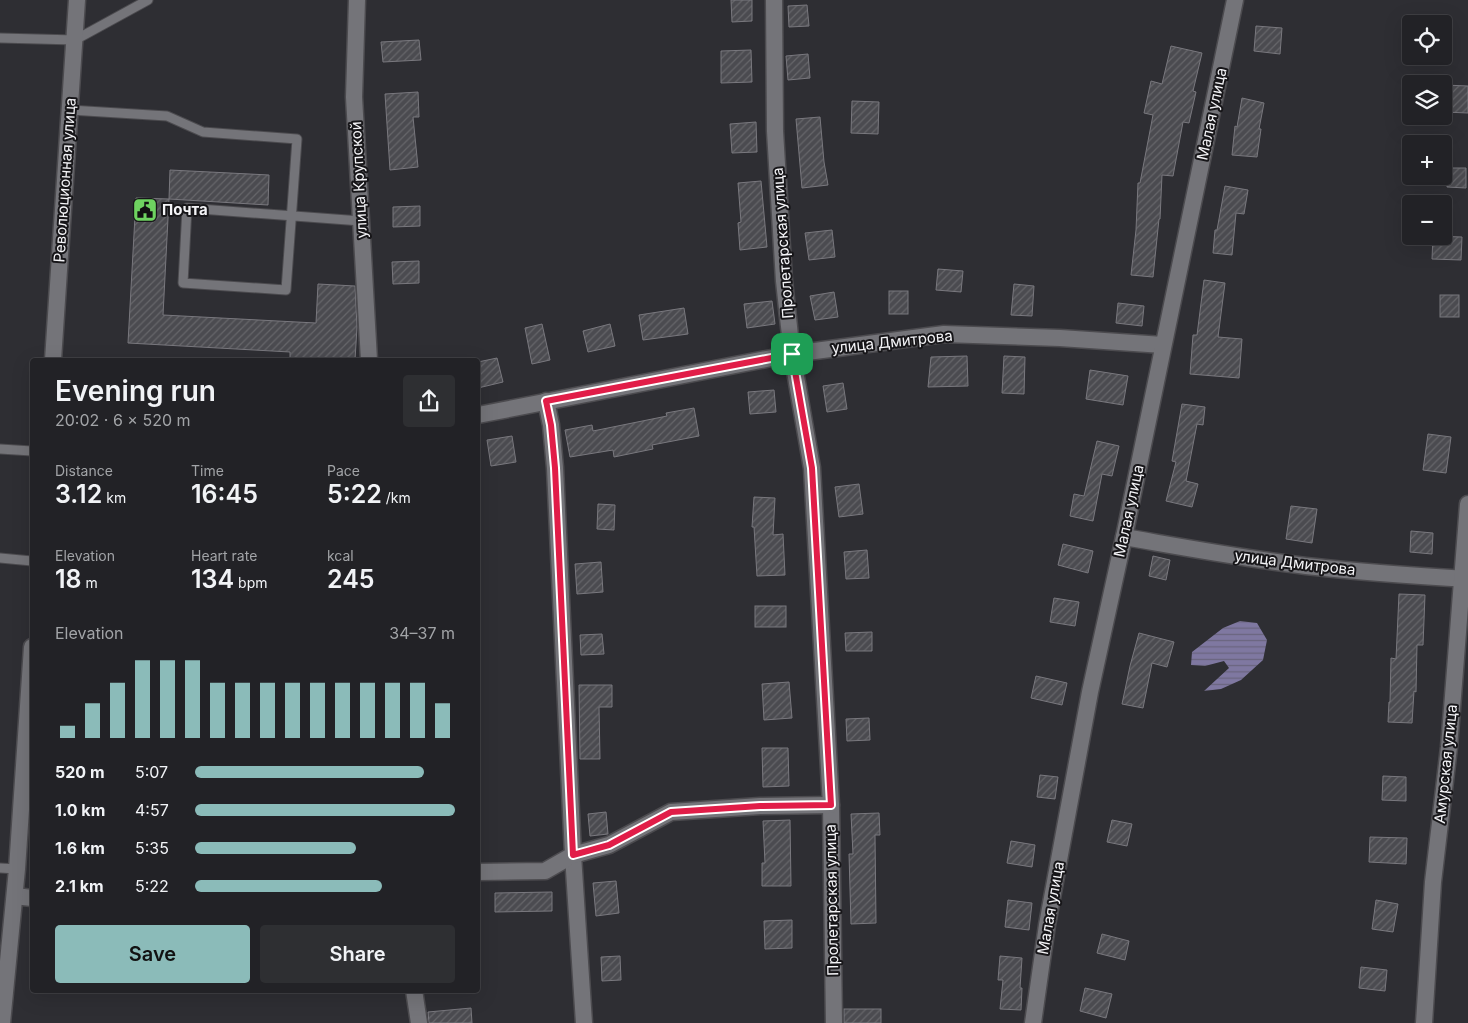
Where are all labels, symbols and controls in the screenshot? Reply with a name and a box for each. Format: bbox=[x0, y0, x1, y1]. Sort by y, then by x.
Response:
map controls bbox=[1402, 15, 1452, 245]
button: locate bbox=[1402, 15, 1452, 65]
street label: Малая улица bbox=[1192, 66, 1231, 162]
button: layers bbox=[1402, 75, 1452, 125]
street label: Революционная улица bbox=[49, 97, 80, 263]
street label: улица Крупской bbox=[346, 121, 371, 239]
button: + bbox=[1402, 135, 1452, 185]
street label: Пролетарская улица bbox=[768, 167, 797, 319]
button: − bbox=[1402, 195, 1452, 245]
public building icon: Почта bbox=[132, 197, 158, 223]
place label: Почта bbox=[162, 200, 208, 219]
street label: улица Дмитрова bbox=[830, 326, 954, 357]
pin bbox=[771, 333, 813, 375]
icon: arrive bbox=[778, 340, 806, 368]
text: Evening run bbox=[55, 374, 216, 408]
button: share bbox=[403, 375, 455, 427]
text: 20:02 · 6 × 520 m bbox=[55, 410, 191, 430]
text: Distance bbox=[55, 462, 113, 479]
text: Time bbox=[191, 462, 224, 479]
text: Pace bbox=[327, 462, 360, 479]
street label: Малая улица bbox=[1109, 463, 1148, 559]
text: 3.12 bbox=[55, 479, 102, 509]
text: 16:45 bbox=[191, 479, 258, 509]
text: 5:22 bbox=[327, 479, 382, 509]
text: km bbox=[102, 489, 126, 506]
text: /km bbox=[382, 489, 411, 506]
street label: улица Дмитрова bbox=[1233, 546, 1357, 579]
text: Elevation bbox=[55, 547, 115, 564]
text: Heart rate bbox=[191, 547, 257, 564]
text: kcal bbox=[327, 547, 354, 564]
text: 18 bbox=[55, 564, 82, 594]
text: 134 bbox=[191, 564, 234, 594]
text: 245 bbox=[327, 564, 375, 594]
text: m bbox=[82, 574, 98, 591]
text: bpm bbox=[234, 574, 268, 591]
text: Elevation bbox=[55, 623, 124, 643]
text: 34–37 m bbox=[389, 623, 455, 643]
street label: Амурская улица bbox=[1430, 703, 1461, 825]
text: 520 m bbox=[55, 762, 104, 782]
text: 5:07 bbox=[135, 762, 168, 782]
text: 1.0 km bbox=[55, 800, 105, 820]
text: 4:57 bbox=[135, 800, 169, 820]
street label: Пролетарская улица bbox=[821, 824, 842, 976]
text: 1.6 km bbox=[55, 838, 105, 858]
text: 5:35 bbox=[135, 838, 169, 858]
street label: Малая улица bbox=[1033, 860, 1068, 956]
text: 2.1 km bbox=[55, 876, 104, 896]
text: 5:22 bbox=[135, 876, 169, 896]
button: Save bbox=[55, 925, 250, 983]
button: Share bbox=[260, 925, 455, 983]

